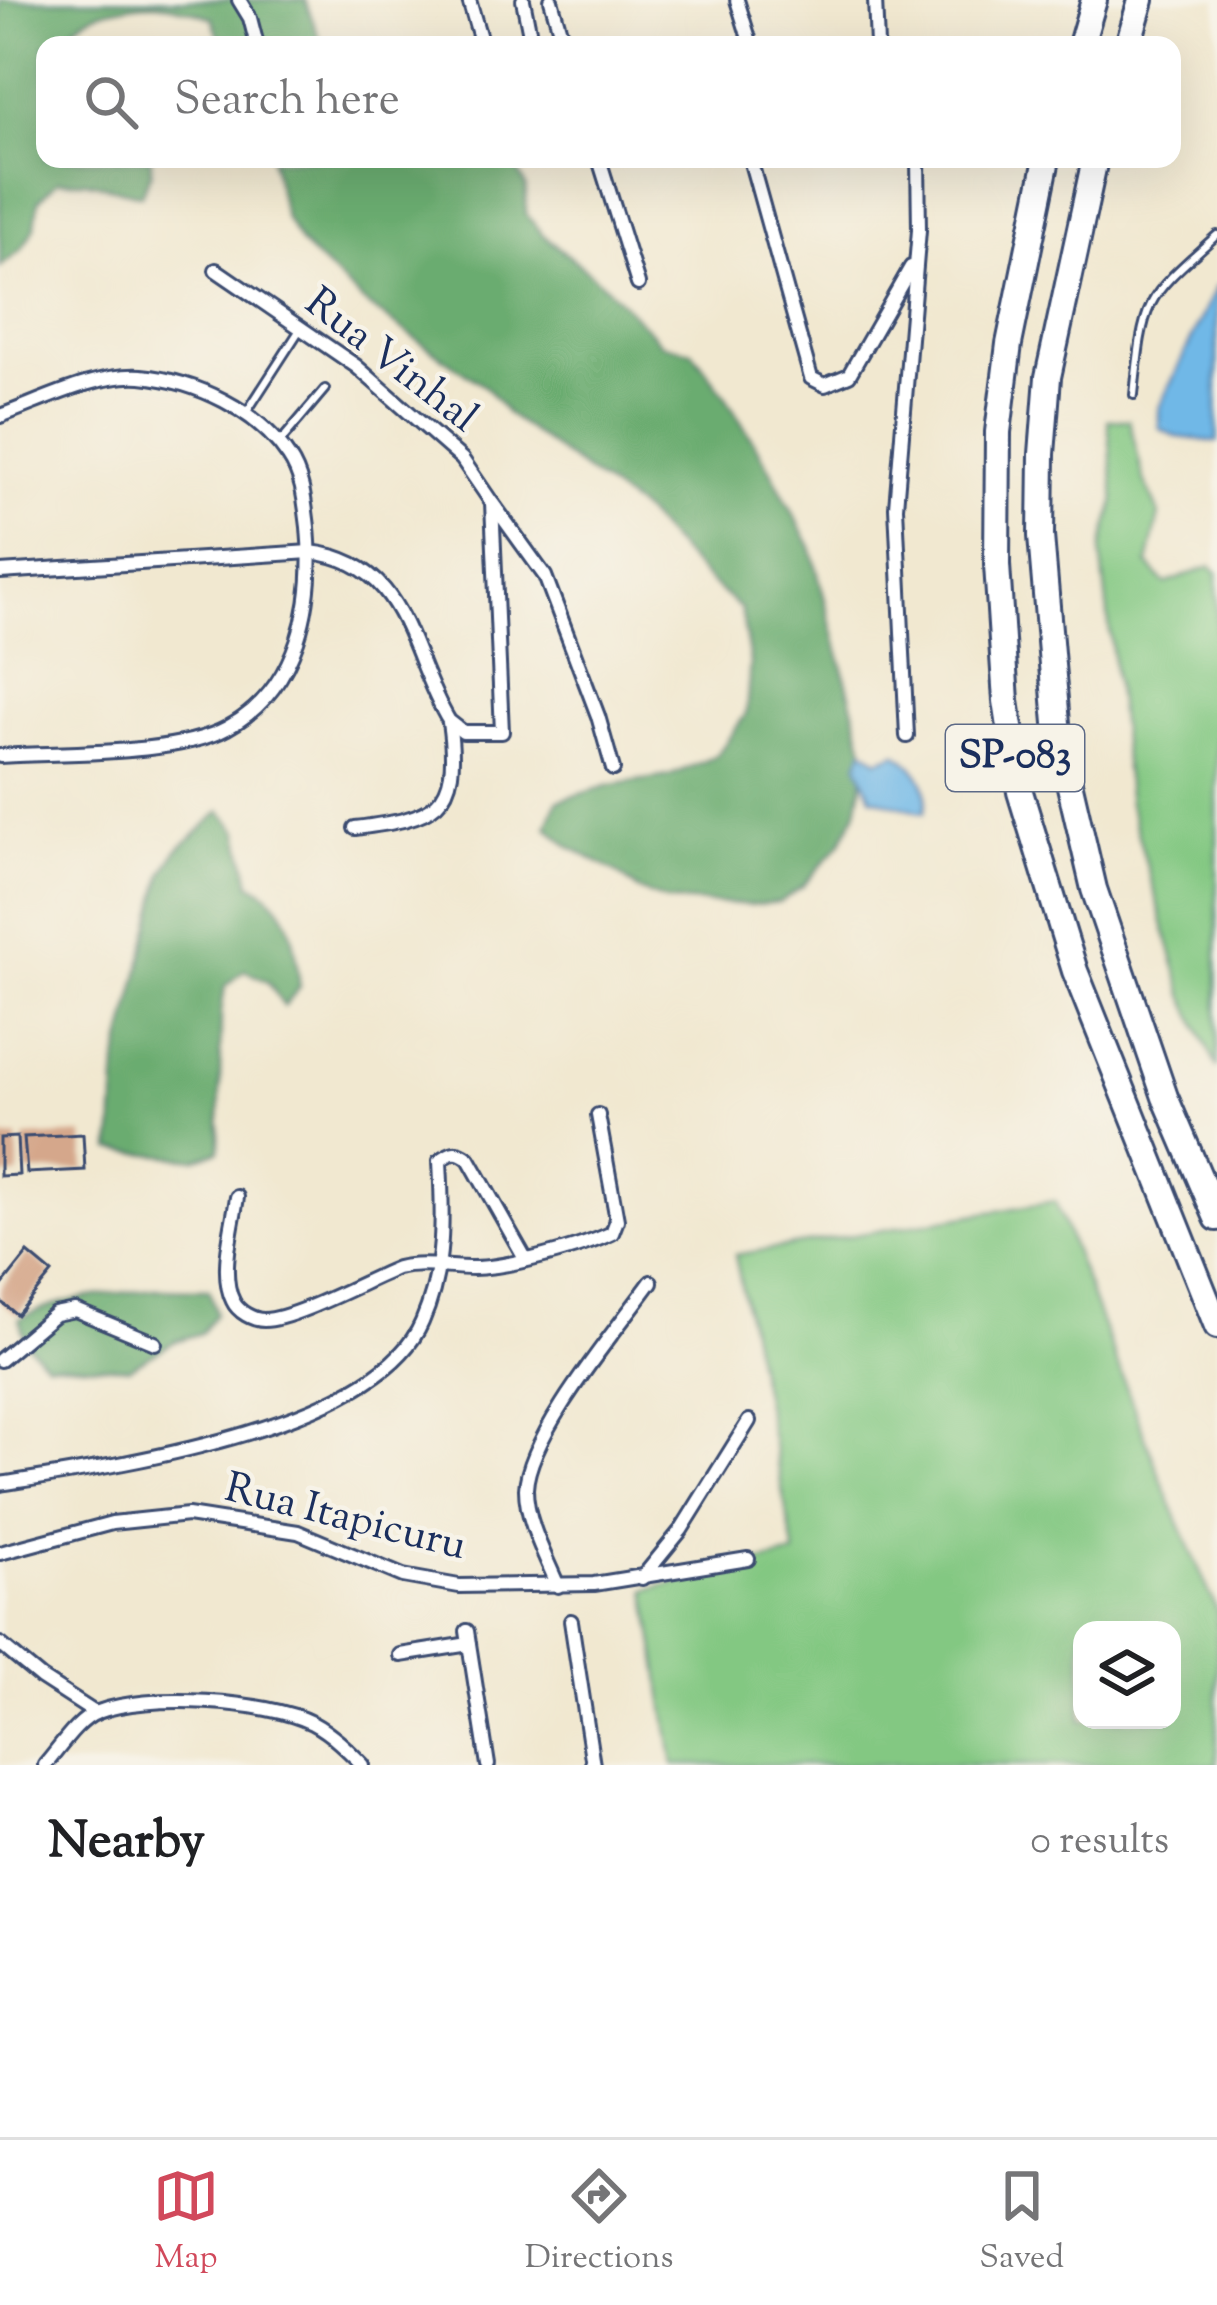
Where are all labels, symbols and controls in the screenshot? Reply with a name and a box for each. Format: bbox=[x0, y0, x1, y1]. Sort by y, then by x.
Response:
search box bbox=[36, 36, 1181, 168]
icon: search bbox=[78, 69, 144, 135]
text: Search here bbox=[174, 70, 400, 135]
street label: Rua Vinhal bbox=[291, 275, 489, 449]
road number: SP-083 bbox=[946, 725, 1084, 791]
street label: Rua Itapicuru bbox=[218, 1460, 472, 1578]
map controls bbox=[1073, 1621, 1181, 1729]
button: layers bbox=[1073, 1621, 1181, 1729]
text: Nearby bbox=[48, 1807, 205, 1880]
text: 0 results bbox=[1030, 1815, 1169, 1871]
tab: Map bbox=[153, 2163, 219, 2283]
tab: Directions bbox=[525, 2163, 674, 2283]
tab: Saved bbox=[979, 2163, 1064, 2283]

